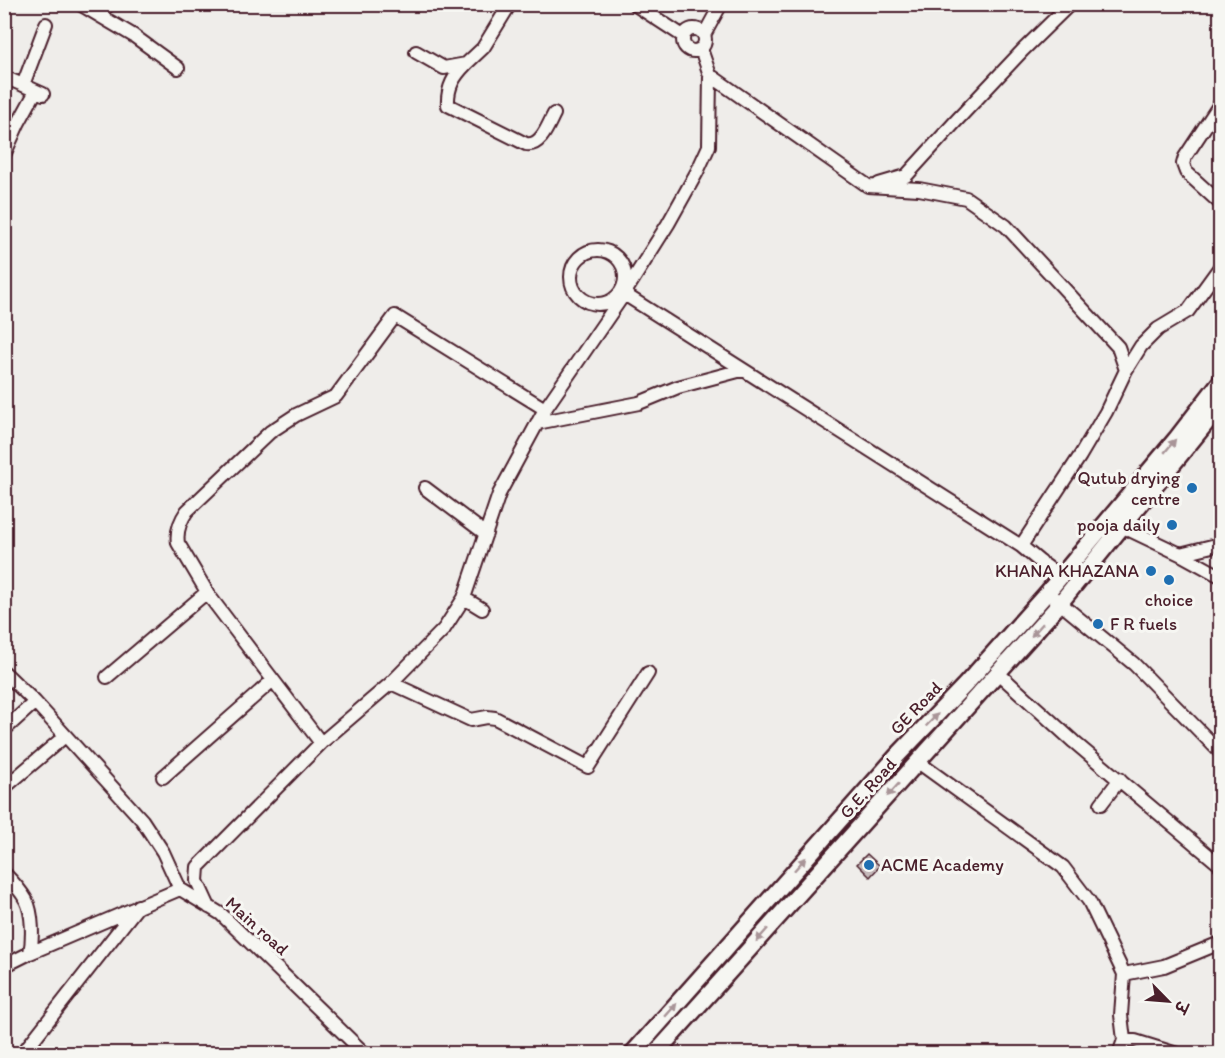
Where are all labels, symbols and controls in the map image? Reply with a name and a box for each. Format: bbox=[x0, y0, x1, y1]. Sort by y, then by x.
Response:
one-way arrow bbox=[1164, 439, 1176, 454]
place label: Qutub drying centre bbox=[1078, 467, 1181, 510]
marker: Qutub drying centre bbox=[1185, 481, 1199, 495]
place label: pooja daily bbox=[1077, 514, 1161, 536]
marker: pooja daily bbox=[1165, 518, 1179, 532]
place label: KHANA KHAZANA bbox=[995, 560, 1139, 582]
marker: KHANA KHAZANA bbox=[1144, 564, 1158, 578]
marker: choice bbox=[1162, 573, 1176, 587]
place label: choice bbox=[1145, 589, 1193, 611]
place label: F R fuels bbox=[1110, 613, 1177, 635]
marker: F R fuels bbox=[1091, 617, 1105, 631]
one-way arrow bbox=[1031, 622, 1044, 637]
street label: GE Road bbox=[885, 677, 947, 739]
one-way arrow bbox=[925, 713, 938, 728]
street label: G.E. Road bbox=[835, 753, 901, 823]
one-way arrow bbox=[886, 783, 900, 797]
place label: ACME Academy bbox=[881, 854, 1004, 876]
one-way arrow bbox=[793, 857, 807, 871]
marker: ACME Academy bbox=[862, 858, 876, 872]
street label: Main road bbox=[221, 892, 293, 960]
one-way arrow bbox=[756, 927, 769, 942]
north arrow bbox=[1138, 971, 1198, 1031]
text: उ bbox=[1170, 996, 1193, 1017]
one-way arrow bbox=[664, 1003, 677, 1018]

